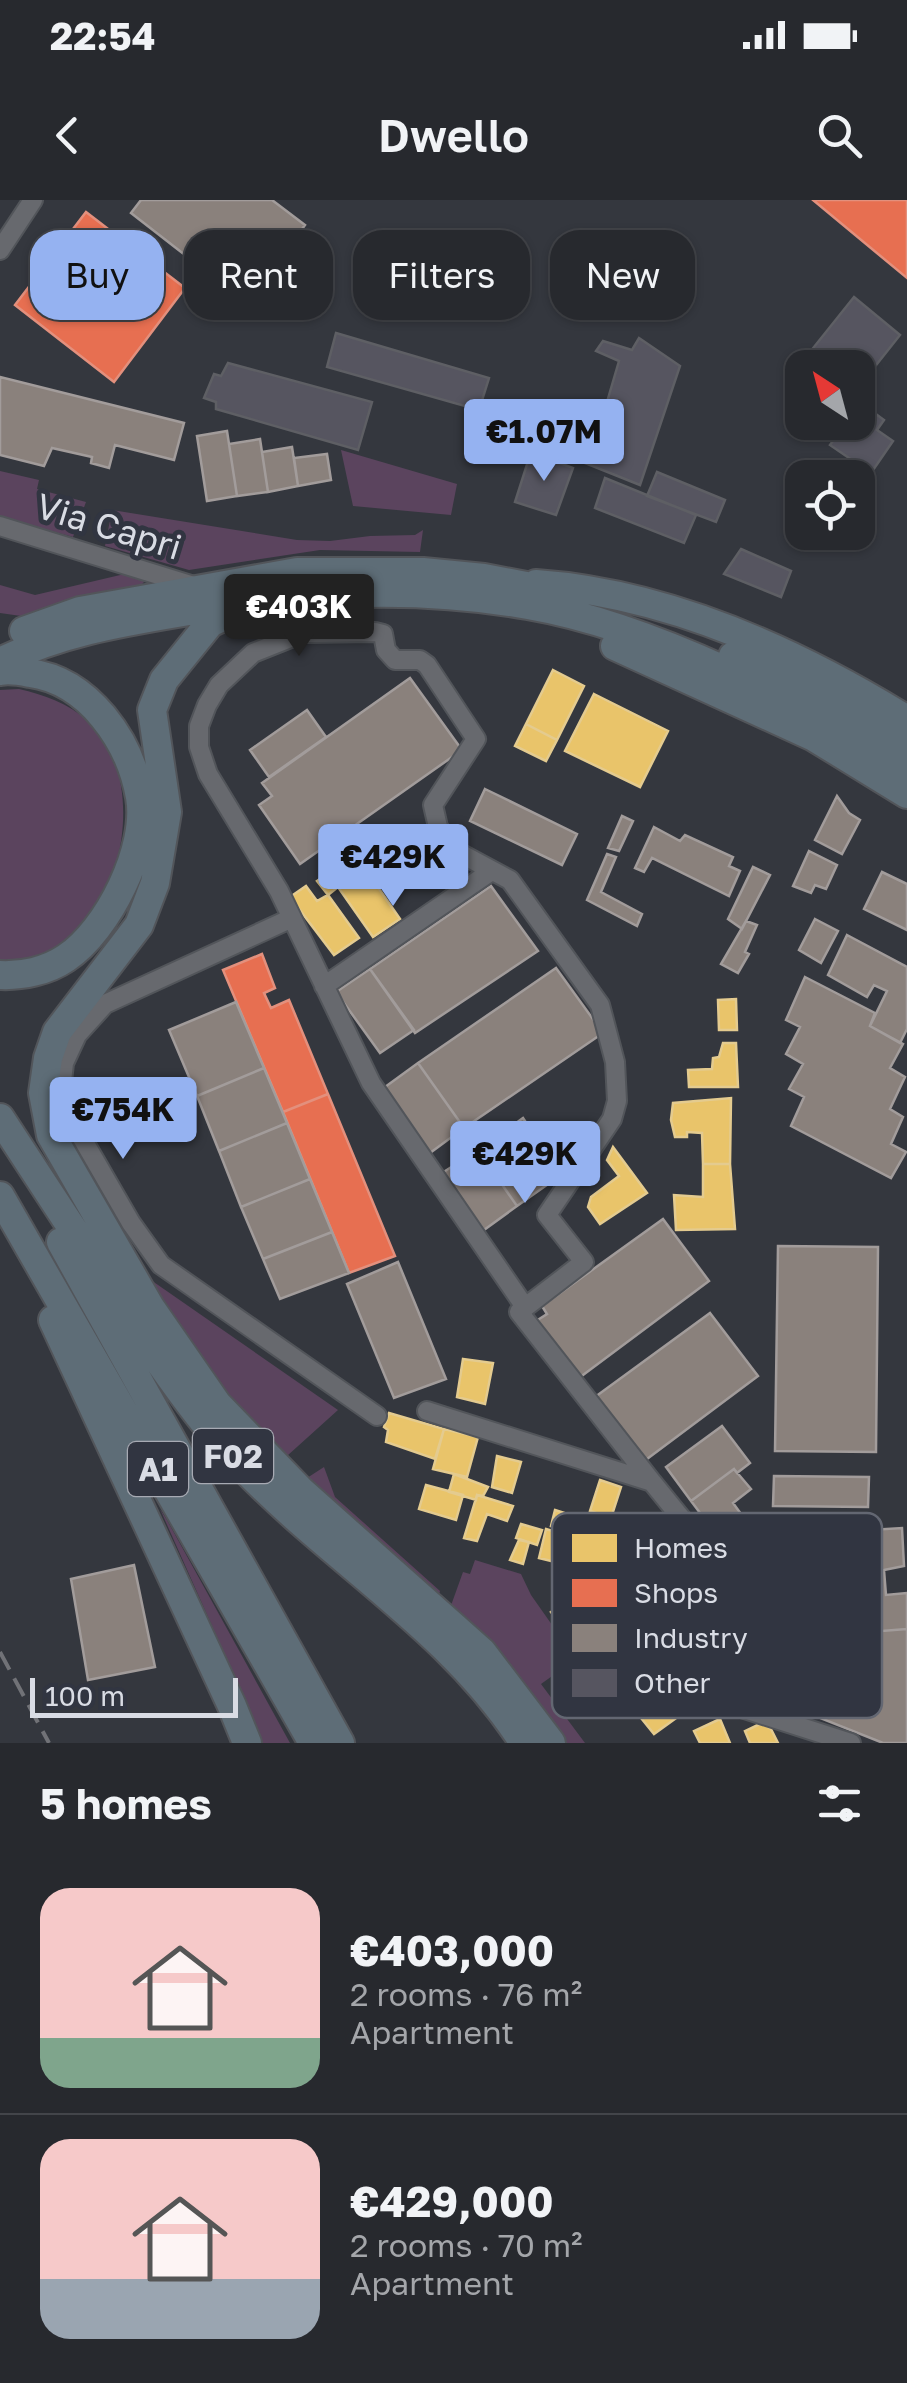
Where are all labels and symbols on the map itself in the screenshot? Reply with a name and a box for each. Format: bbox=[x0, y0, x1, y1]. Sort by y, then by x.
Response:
north arrow bbox=[785, 350, 875, 440]
pin: €1.07M bbox=[463, 399, 625, 484]
street label: Via Capri bbox=[31, 484, 187, 568]
pin: €403K bbox=[229, 574, 369, 659]
pin: €429K bbox=[323, 824, 463, 909]
pin: €754K bbox=[53, 1077, 193, 1162]
pin: €429K bbox=[455, 1121, 595, 1206]
road number: F02 bbox=[193, 1429, 273, 1483]
road number: A1 bbox=[128, 1442, 188, 1496]
legend bbox=[552, 1513, 882, 1718]
text: Homes bbox=[634, 1531, 728, 1564]
text: Shops bbox=[634, 1576, 718, 1609]
text: Industry bbox=[634, 1621, 748, 1654]
text: Other bbox=[634, 1666, 710, 1699]
scale bar bbox=[30, 1673, 238, 1718]

